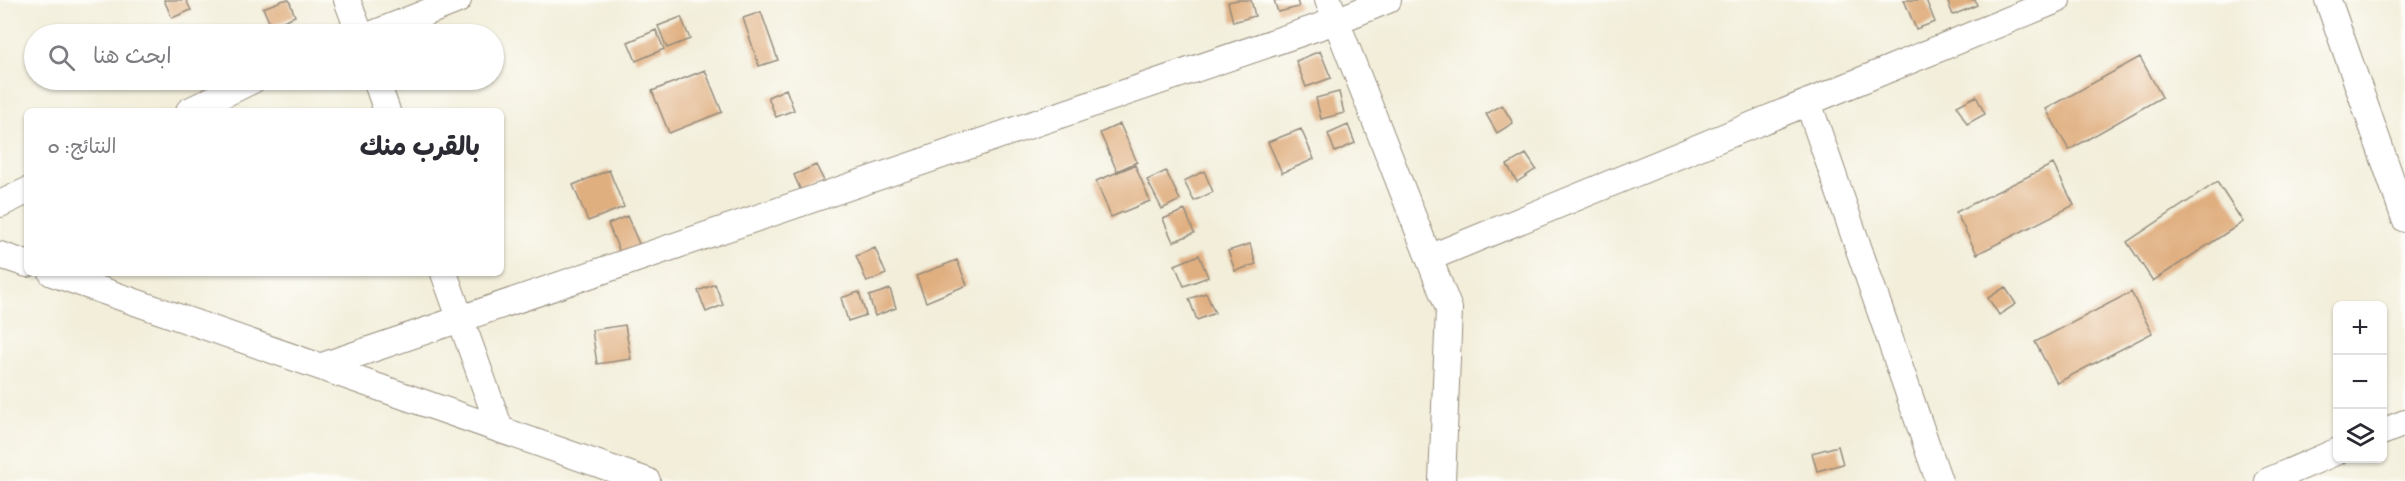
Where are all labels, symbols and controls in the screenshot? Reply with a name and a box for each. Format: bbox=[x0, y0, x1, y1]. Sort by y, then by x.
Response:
search box bbox=[24, 24, 504, 90]
icon: search bbox=[45, 41, 78, 74]
text: ابحث هنا bbox=[93, 46, 172, 72]
text: بالقرب منك bbox=[360, 135, 480, 166]
text: النتائج: 0 bbox=[48, 138, 117, 161]
map controls bbox=[2333, 301, 2387, 463]
button: + bbox=[2333, 301, 2387, 355]
button: − bbox=[2333, 355, 2387, 409]
button: layers bbox=[2333, 409, 2387, 463]

